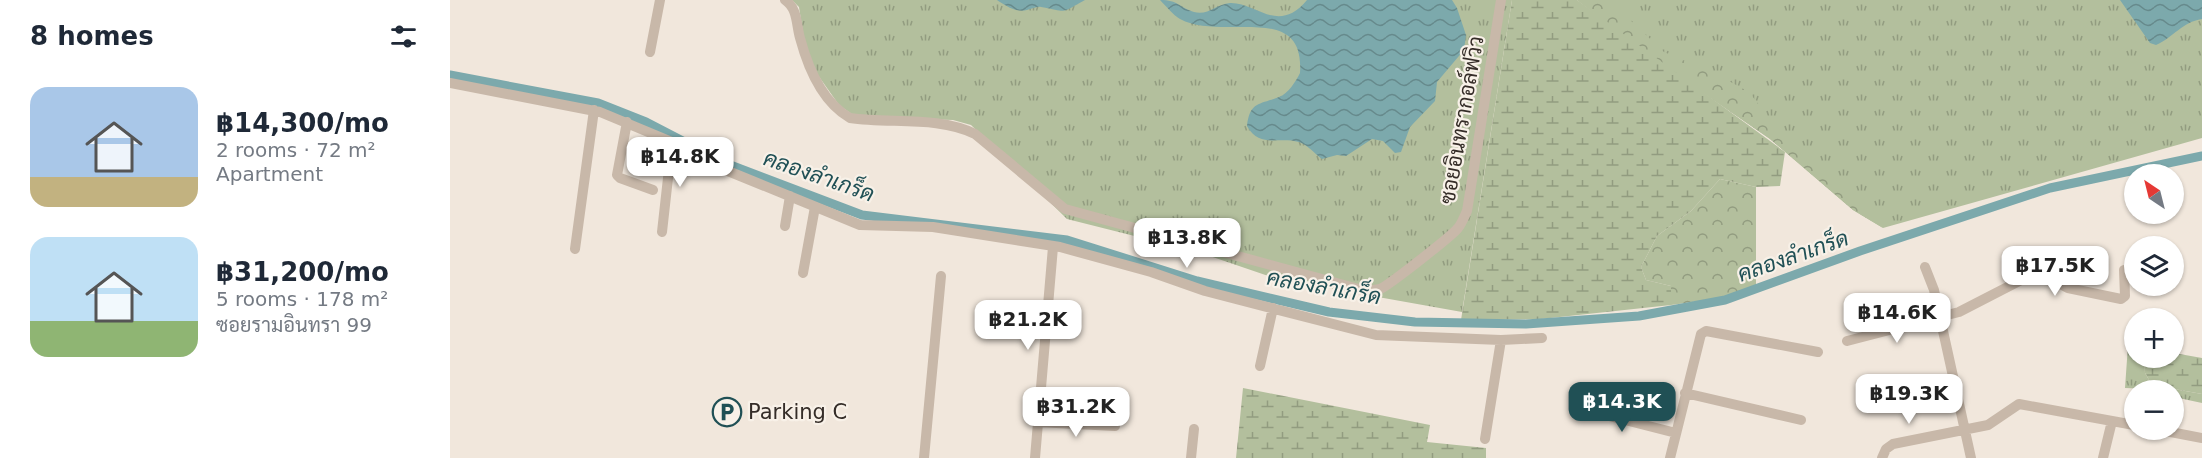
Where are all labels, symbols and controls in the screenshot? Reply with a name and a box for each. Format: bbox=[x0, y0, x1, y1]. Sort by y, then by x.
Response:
icon: filters bbox=[387, 20, 420, 53]
text: 8 homes bbox=[30, 21, 154, 51]
street label: ซอยอินทรากอล์ฟวิว bbox=[1433, 34, 1489, 206]
text: ฿14,300/mo bbox=[216, 108, 389, 138]
icon: home bbox=[78, 111, 150, 183]
pin: ฿14.8K bbox=[631, 137, 729, 188]
text: 2 rooms · 72 m² bbox=[216, 138, 376, 162]
water label: คลองลำเกร็ด bbox=[760, 143, 879, 207]
text: ฿14.8K bbox=[641, 144, 719, 168]
text: Apartment bbox=[216, 162, 323, 186]
north arrow bbox=[2124, 164, 2184, 224]
map controls bbox=[2124, 164, 2184, 440]
pin: ฿13.8K bbox=[1138, 218, 1236, 269]
water label: คลองลำเกร็ด bbox=[1733, 223, 1852, 287]
text: ฿13.8K bbox=[1148, 225, 1226, 249]
button: layers bbox=[2124, 236, 2184, 296]
pin: ฿17.5K bbox=[2006, 246, 2104, 297]
text: ฿17.5K bbox=[2016, 253, 2094, 277]
text: ฿31,200/mo bbox=[216, 257, 389, 287]
icon: home bbox=[78, 261, 150, 333]
water label: คลองลำเกร็ด bbox=[1265, 262, 1384, 309]
text: 5 rooms · 178 m² bbox=[216, 287, 388, 311]
pin: ฿14.6K bbox=[1848, 293, 1946, 344]
pin: ฿21.2K bbox=[979, 300, 1077, 351]
text: ฿14.6K bbox=[1858, 300, 1936, 324]
text: ฿21.2K bbox=[989, 307, 1067, 331]
button: + bbox=[2124, 308, 2184, 368]
text: ซอยรามอินทรา 99 bbox=[216, 313, 372, 337]
pin: ฿19.3K bbox=[1860, 374, 1958, 425]
button: − bbox=[2124, 380, 2184, 440]
text: ฿19.3K bbox=[1870, 381, 1948, 405]
pin: ฿14.3K bbox=[1573, 382, 1671, 433]
pin: ฿31.2K bbox=[1027, 387, 1125, 438]
text: ฿14.3K bbox=[1583, 389, 1661, 413]
text: ฿31.2K bbox=[1037, 394, 1115, 418]
parking icon: Parking C bbox=[711, 396, 743, 428]
place label: Parking C bbox=[748, 400, 847, 424]

